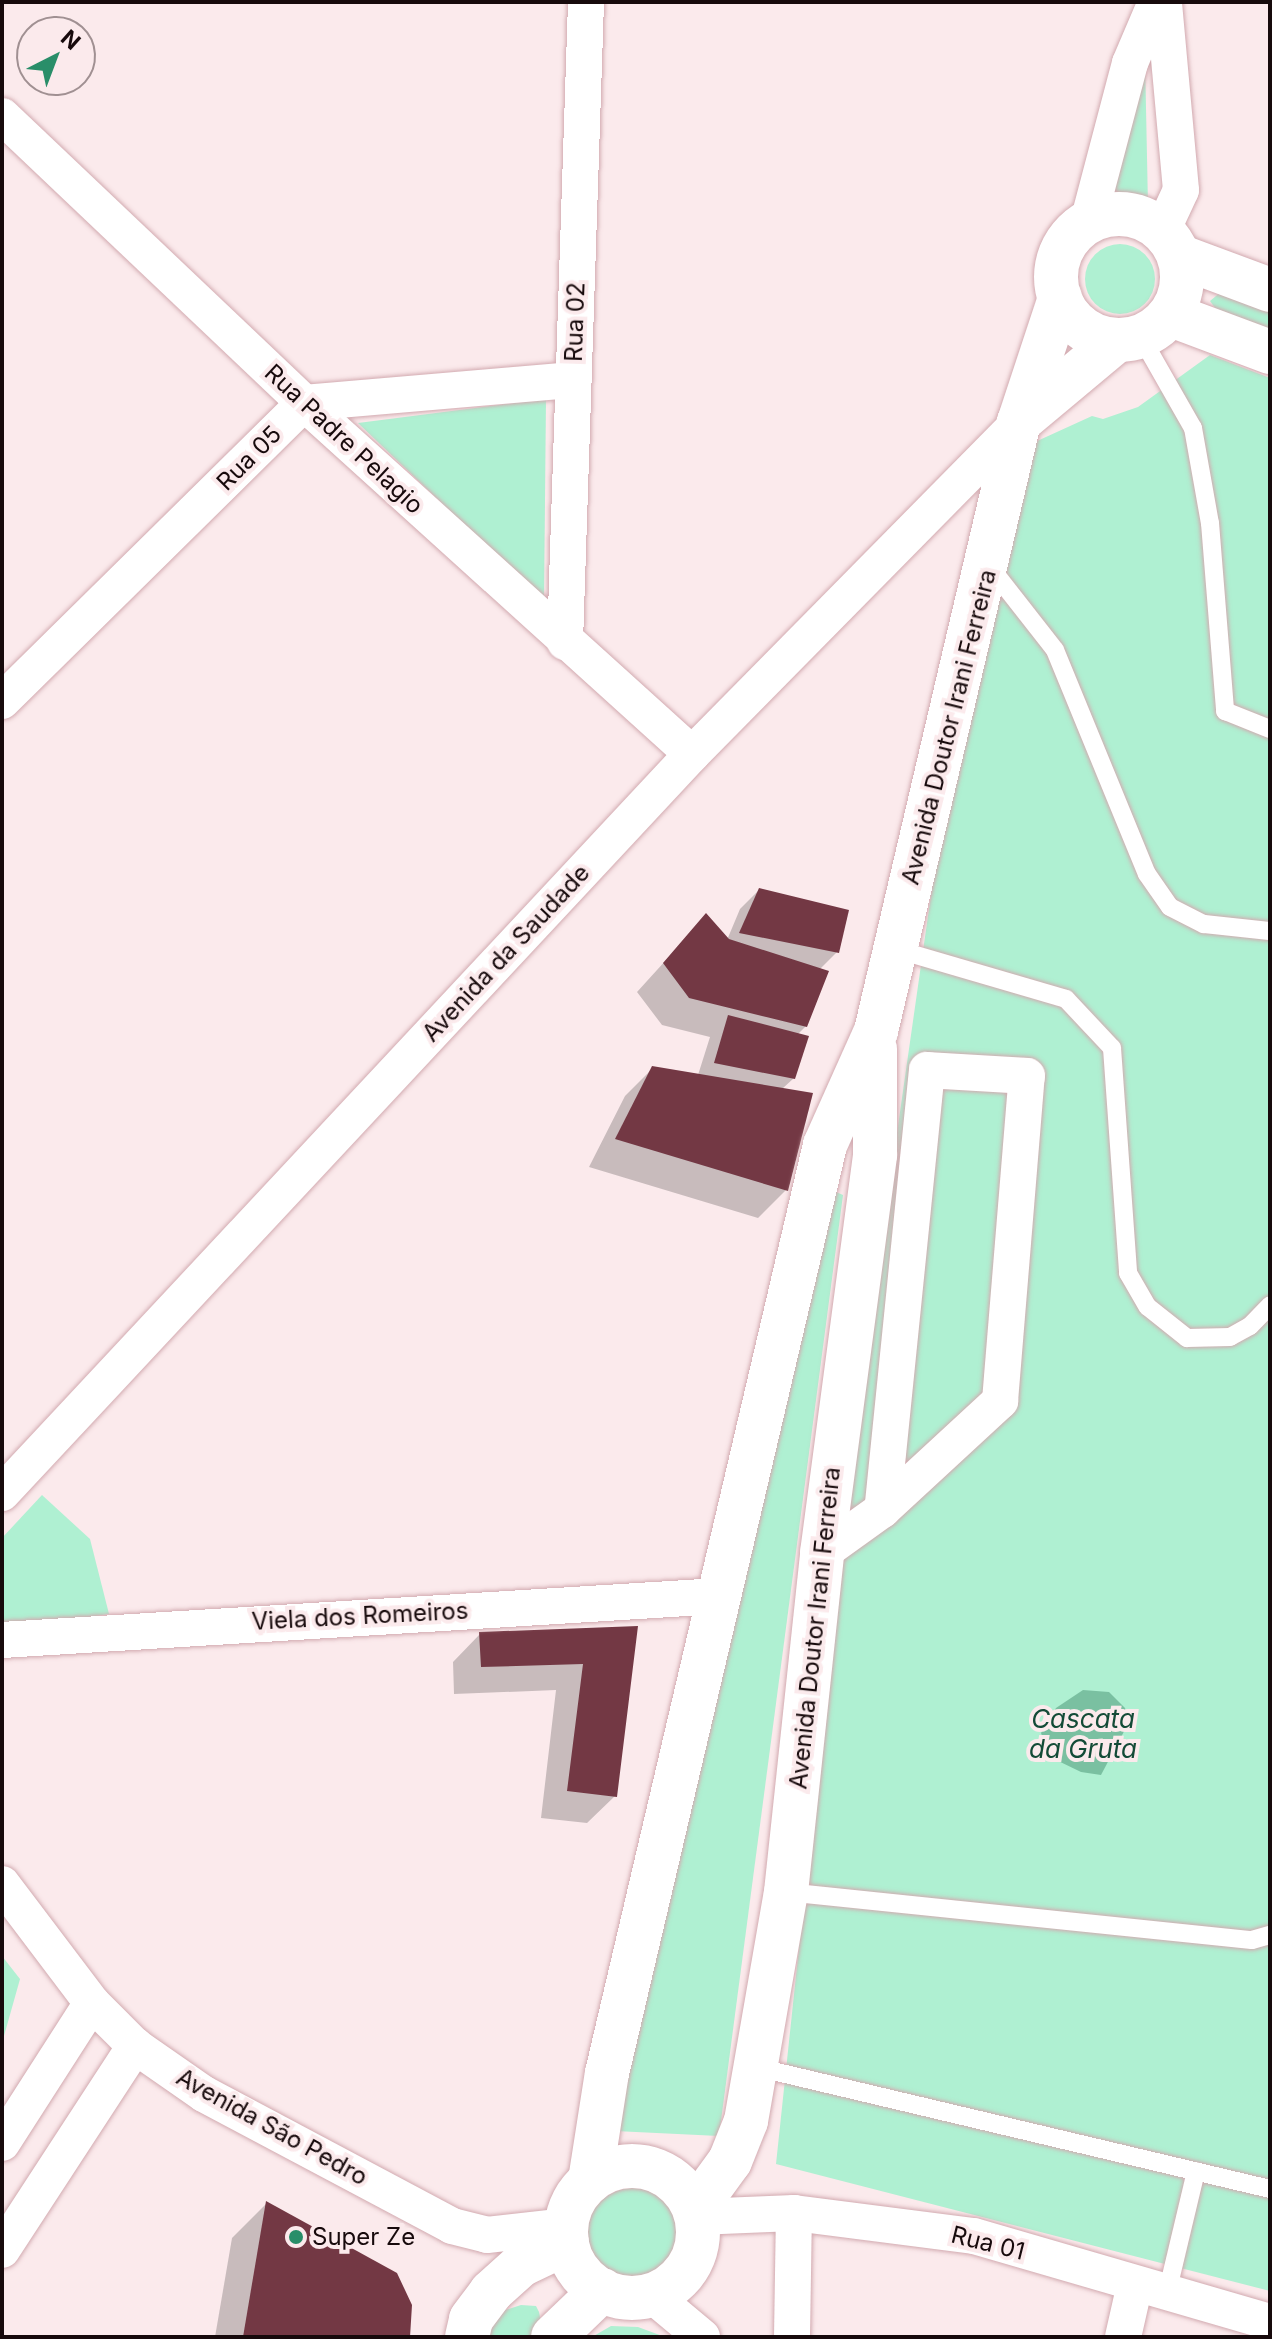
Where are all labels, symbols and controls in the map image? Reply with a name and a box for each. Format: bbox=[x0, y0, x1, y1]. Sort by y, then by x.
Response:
north arrow bbox=[16, 16, 96, 96]
text: N bbox=[56, 24, 86, 55]
street label: Rua 02 bbox=[559, 282, 591, 362]
street label: Rua Padre Pelagio bbox=[259, 358, 429, 520]
street label: Rua 05 bbox=[211, 420, 287, 496]
street label: Avenida Doutor Irani Ferreira bbox=[896, 566, 1002, 888]
street label: Avenida da Saudade bbox=[416, 858, 596, 1048]
street label: Avenida Doutor Irani Ferreira bbox=[784, 1465, 846, 1791]
street label: Viela dos Romeiros bbox=[251, 1596, 469, 1636]
water label: Cascata da Gruta bbox=[1029, 1703, 1137, 1764]
street label: Avenida São Pedro bbox=[172, 2063, 372, 2191]
street label: Rua 01 bbox=[948, 2220, 1028, 2266]
place label: Super Ze bbox=[312, 2223, 415, 2251]
marker: Super Ze bbox=[287, 2228, 305, 2246]

